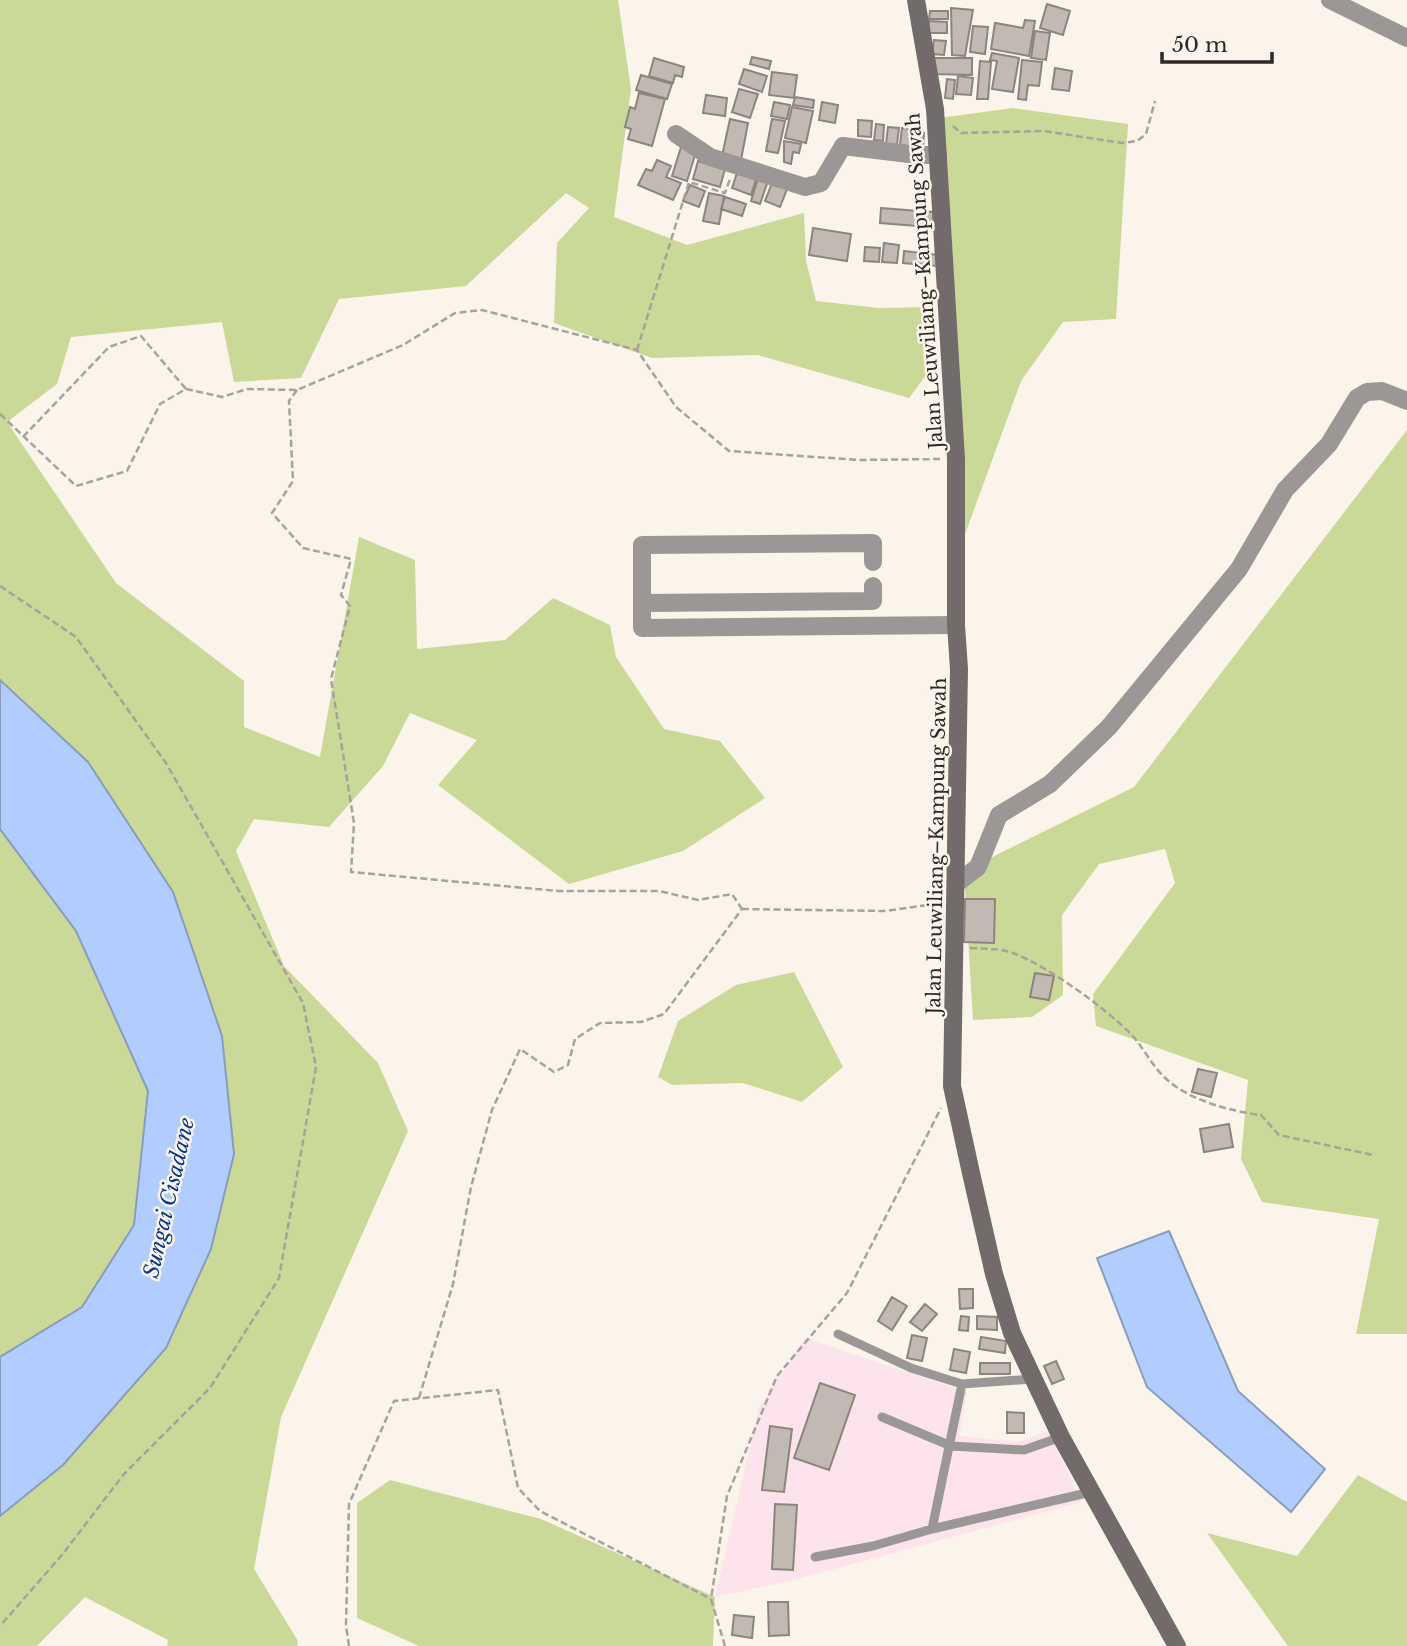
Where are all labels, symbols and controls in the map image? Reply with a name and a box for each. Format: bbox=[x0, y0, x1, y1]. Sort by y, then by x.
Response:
scale bar bbox=[1162, 21, 1272, 65]
text: 50 m bbox=[1172, 32, 1228, 58]
street label: Jalan Leuwiliang–Kampung Sawah bbox=[901, 112, 948, 453]
street label: Jalan Leuwiliang–Kampung Sawah bbox=[922, 677, 951, 1018]
water label: Sungai Cisadane bbox=[138, 1115, 200, 1281]

